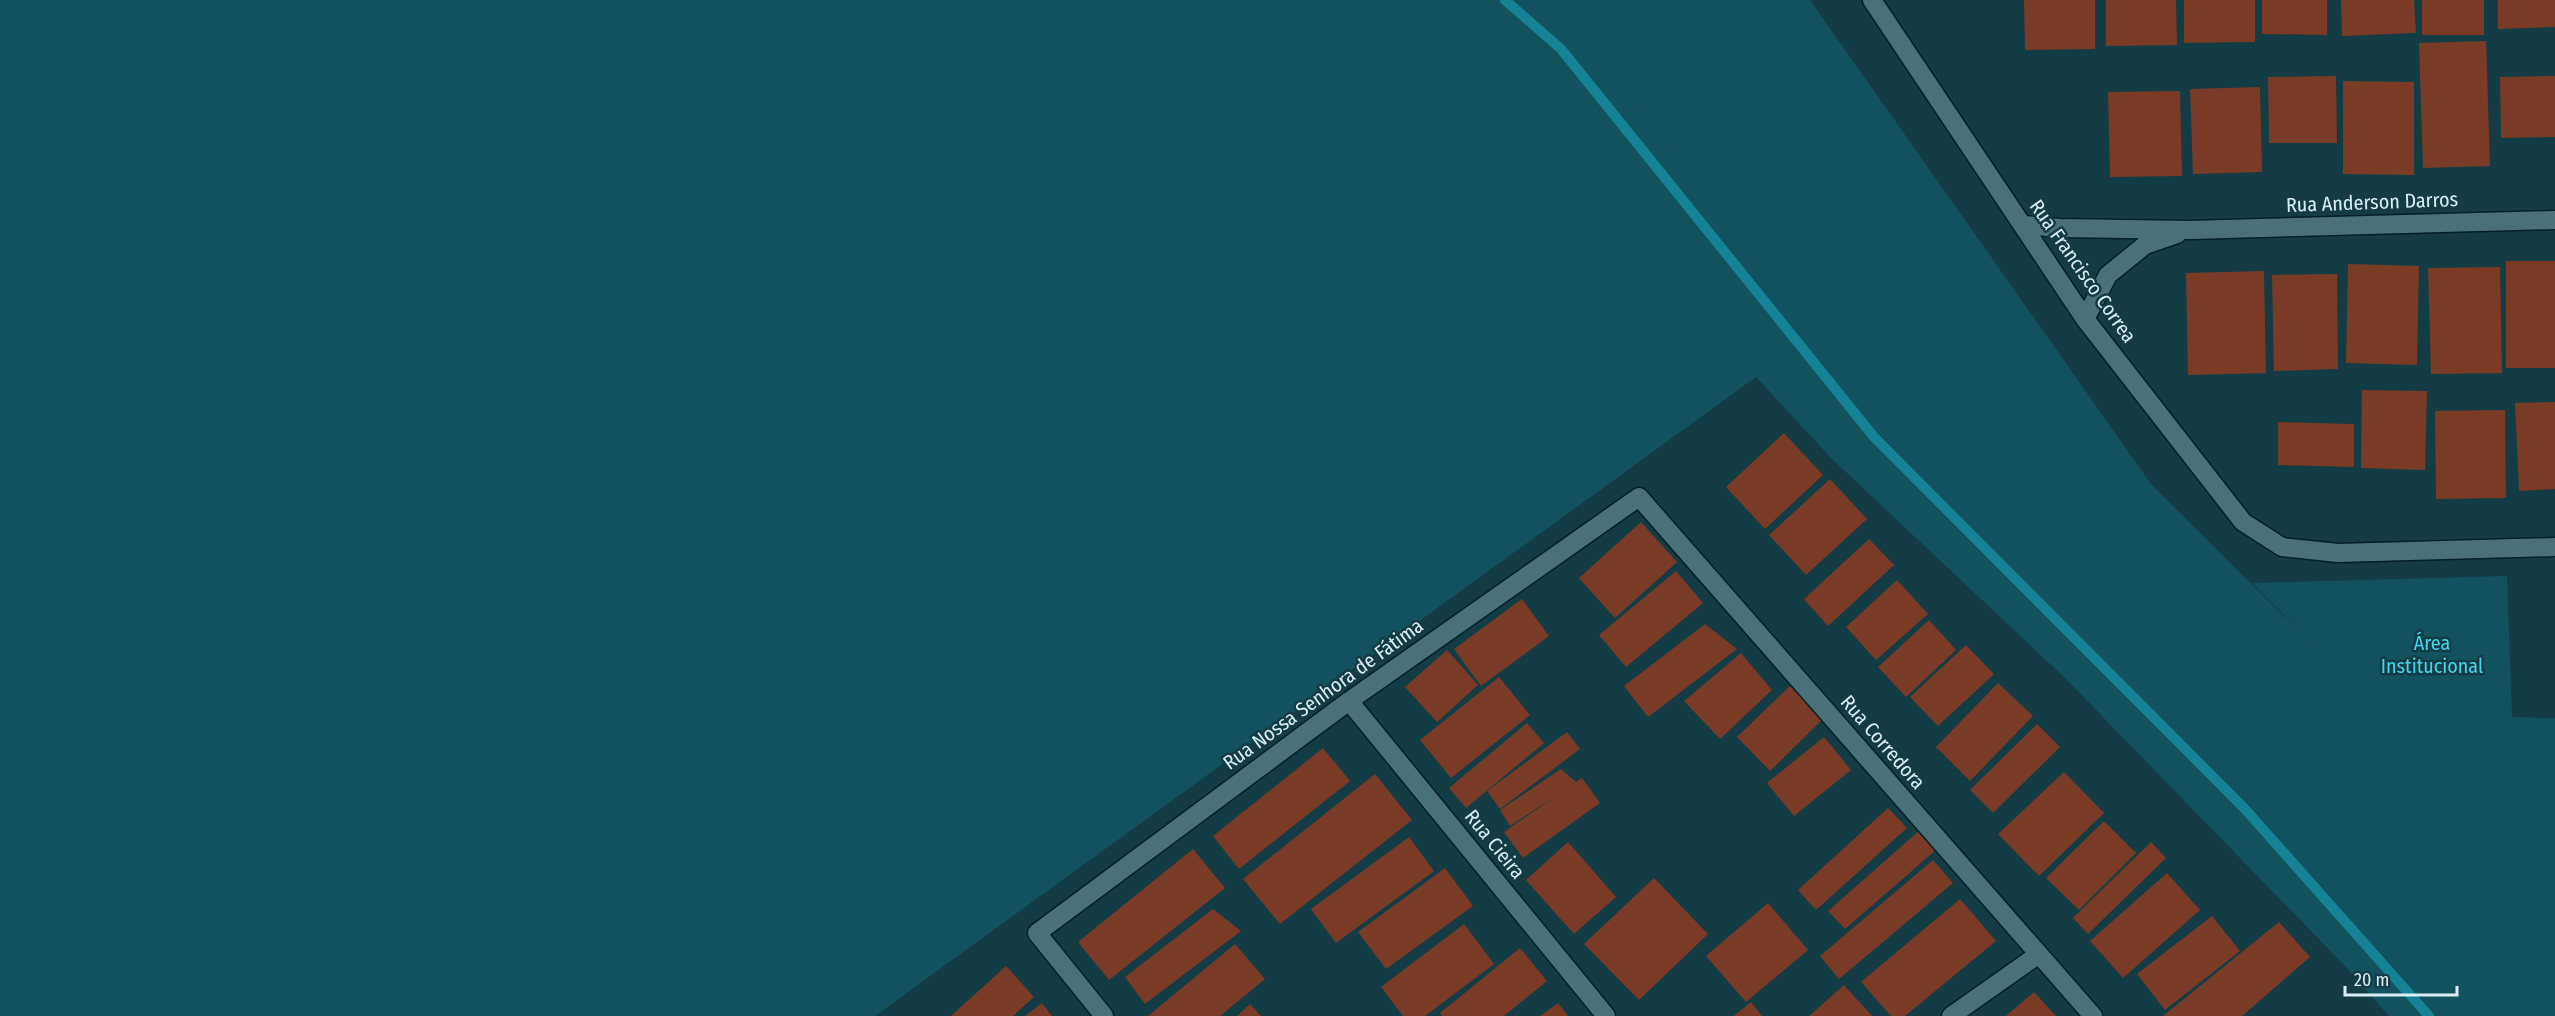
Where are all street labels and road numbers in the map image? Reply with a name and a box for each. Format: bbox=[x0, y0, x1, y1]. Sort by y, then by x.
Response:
street label: Rua Anderson Darros bbox=[2286, 187, 2458, 217]
street label: Rua Francisco Correa bbox=[2025, 195, 2141, 347]
street label: Rua Nossa Senhora de Fátima bbox=[1218, 613, 1428, 775]
street label: Rua Corredora bbox=[1836, 690, 1930, 794]
street label: Rua Cieira bbox=[1460, 805, 1530, 883]

